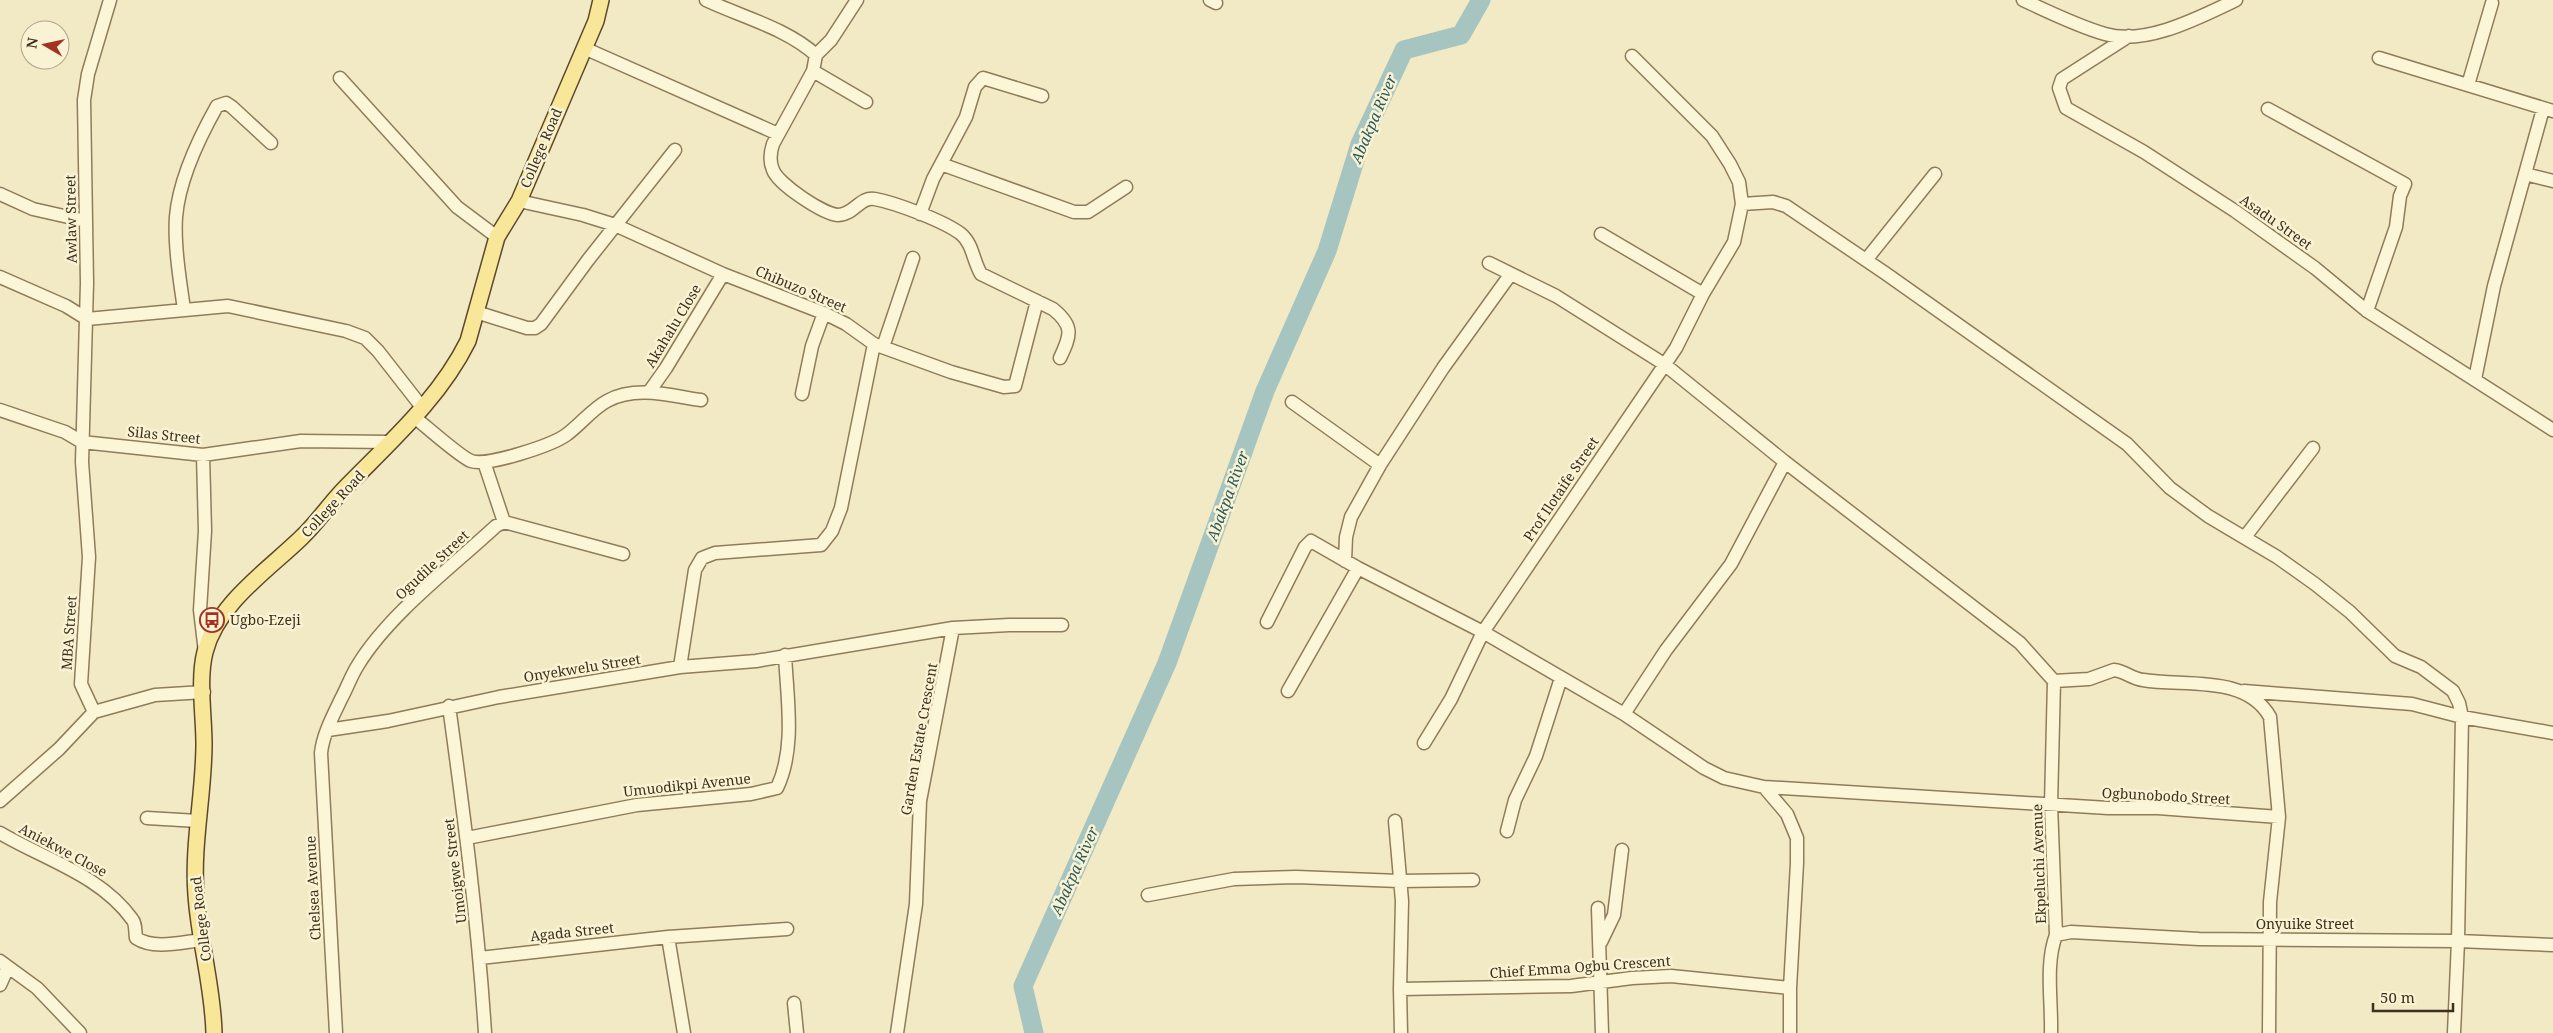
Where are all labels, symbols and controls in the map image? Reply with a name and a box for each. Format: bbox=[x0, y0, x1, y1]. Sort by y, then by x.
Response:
north arrow bbox=[20, 20, 70, 70]
text: N bbox=[21, 36, 42, 50]
water label: Abakpa River bbox=[1345, 70, 1401, 167]
street label: College Road bbox=[515, 104, 566, 191]
street label: Awlaw Street bbox=[60, 175, 81, 263]
street label: Asadu Street bbox=[2236, 190, 2316, 254]
street label: Chibuzo Street bbox=[753, 261, 850, 316]
street label: Akahalu Close bbox=[640, 280, 705, 371]
street label: Silas Street bbox=[127, 421, 202, 448]
street label: Prof Ilotaife Street bbox=[1519, 433, 1603, 545]
water label: Abakpa River bbox=[1201, 447, 1253, 544]
street label: College Road bbox=[297, 466, 369, 541]
street label: Ogudile Street bbox=[391, 525, 473, 604]
street label: MBA Street bbox=[56, 595, 81, 671]
bus stop icon: Ugbo-Ezeji bbox=[199, 607, 225, 633]
place label: Ugbo-Ezeji bbox=[230, 610, 301, 629]
street label: Onyekwelu Street bbox=[522, 649, 642, 686]
street label: Garden Estate Crescent bbox=[896, 661, 941, 817]
street label: Umuodikpi Avenue bbox=[622, 768, 752, 801]
street label: Ogbunobodo Street bbox=[2101, 783, 2231, 808]
street label: Ekpeluchi Avenue bbox=[2027, 804, 2050, 924]
street label: Umoigwe Street bbox=[439, 817, 470, 925]
street label: Aniekwe Close bbox=[16, 818, 111, 881]
water label: Abakpa River bbox=[1045, 822, 1103, 919]
street label: Chelsea Avenue bbox=[300, 835, 325, 941]
street label: College Road bbox=[186, 875, 215, 963]
street label: Onyuike Street bbox=[2256, 914, 2354, 933]
street label: Agada Street bbox=[529, 918, 615, 945]
street label: Chief Emma Ogbu Crescent bbox=[1489, 951, 1671, 982]
scale bar bbox=[2373, 980, 2453, 1012]
text: 50 m bbox=[2380, 987, 2415, 1007]

